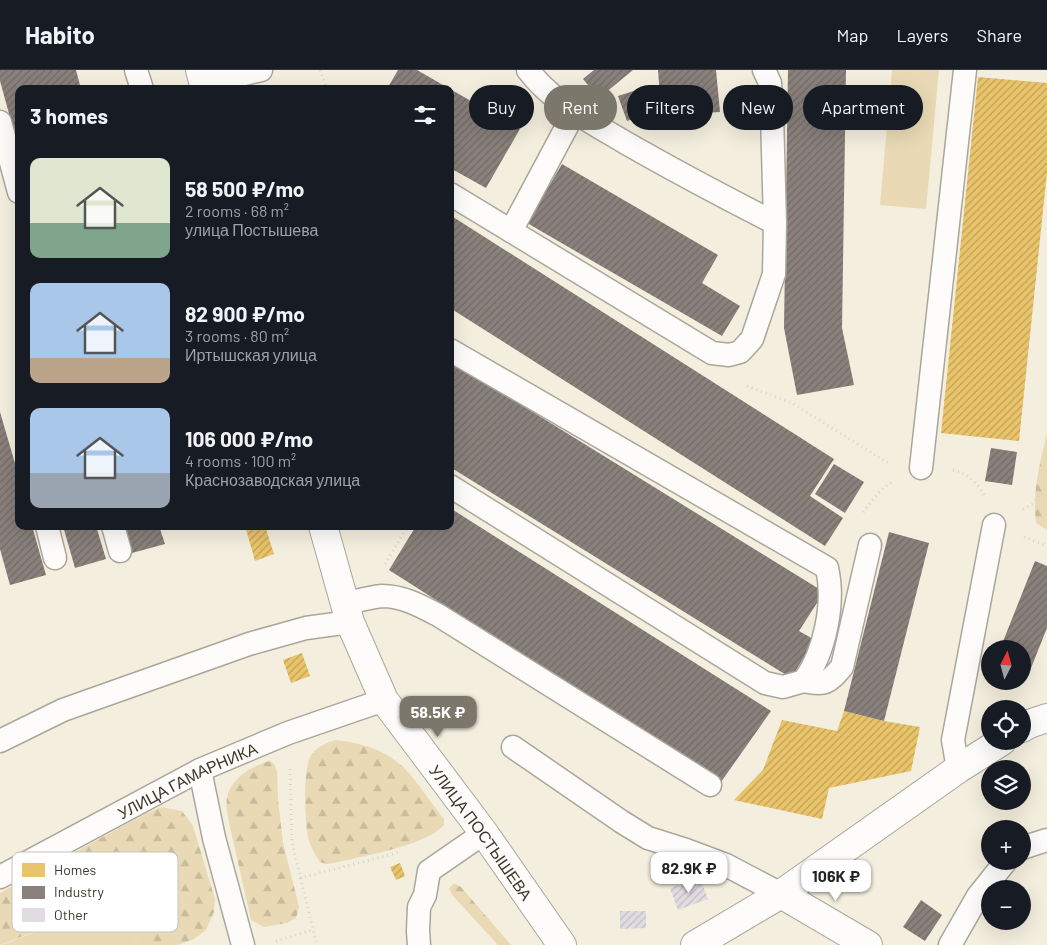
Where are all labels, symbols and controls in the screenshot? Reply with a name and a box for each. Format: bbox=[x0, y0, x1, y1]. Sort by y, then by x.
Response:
text: Habito bbox=[25, 20, 95, 49]
text: Map bbox=[836, 24, 868, 46]
text: Layers bbox=[896, 24, 949, 46]
text: Share bbox=[977, 24, 1022, 46]
chip: Buy bbox=[469, 85, 534, 130]
chip: Rent bbox=[544, 85, 617, 130]
chip: Filters bbox=[627, 85, 713, 130]
chip: New bbox=[723, 85, 793, 130]
chip: Apartment bbox=[803, 85, 923, 130]
icon: filters bbox=[411, 101, 439, 129]
text: 3 homes bbox=[30, 103, 108, 128]
text: 58 500 ₽/mo bbox=[185, 176, 305, 201]
icon: home bbox=[70, 178, 130, 238]
text: 2 rooms · 68 m² bbox=[185, 201, 289, 220]
text: улица Постышева bbox=[185, 220, 318, 239]
text: 82 900 ₽/mo bbox=[185, 301, 305, 326]
icon: home bbox=[70, 303, 130, 363]
text: 3 rooms · 80 m² bbox=[185, 326, 289, 345]
text: Иртышская улица bbox=[185, 345, 317, 364]
text: 106 000 ₽/mo bbox=[185, 426, 313, 451]
icon: home bbox=[70, 428, 130, 488]
text: 4 rooms · 100 m² bbox=[185, 451, 296, 470]
text: Краснозаводская улица bbox=[185, 470, 360, 489]
north arrow bbox=[981, 640, 1031, 690]
map controls bbox=[981, 640, 1031, 930]
pin: 58.5K ₽ bbox=[392, 696, 484, 738]
button: locate bbox=[981, 700, 1031, 750]
text: 58.5K ₽ bbox=[411, 702, 465, 721]
street label: УЛИЦА ГАМАРНИКА bbox=[114, 738, 260, 822]
button: layers bbox=[981, 760, 1031, 810]
street label: УЛИЦА ПОСТЫШЕВА bbox=[426, 761, 537, 904]
button: + bbox=[981, 820, 1031, 870]
legend bbox=[12, 852, 178, 932]
pin: 82.9K ₽ bbox=[643, 852, 735, 894]
text: 82.9K ₽ bbox=[662, 858, 716, 877]
pin: 106K ₽ bbox=[795, 860, 877, 902]
text: Homes bbox=[54, 861, 97, 878]
text: 106K ₽ bbox=[812, 866, 860, 885]
button: − bbox=[981, 880, 1031, 930]
text: Industry bbox=[54, 883, 105, 900]
text: Other bbox=[54, 906, 88, 923]

